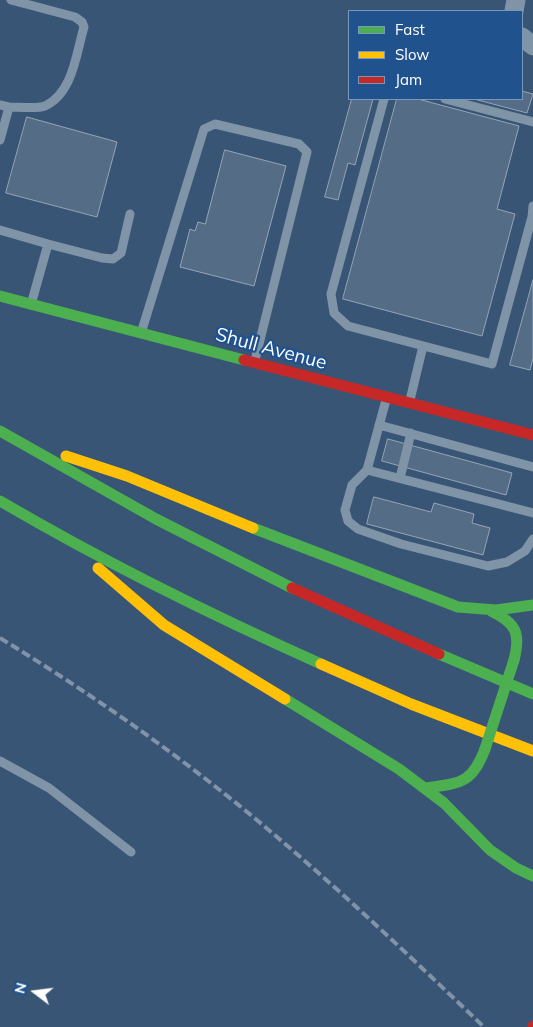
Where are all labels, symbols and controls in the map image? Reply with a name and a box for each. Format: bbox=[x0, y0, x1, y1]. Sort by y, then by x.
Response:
legend bbox=[348, 10, 523, 100]
text: Fast bbox=[395, 20, 425, 39]
text: Slow bbox=[395, 45, 429, 64]
text: Jam bbox=[395, 70, 422, 89]
street label: Shull Avenue bbox=[213, 323, 329, 375]
north arrow bbox=[10, 967, 60, 1017]
text: N bbox=[10, 981, 31, 996]

